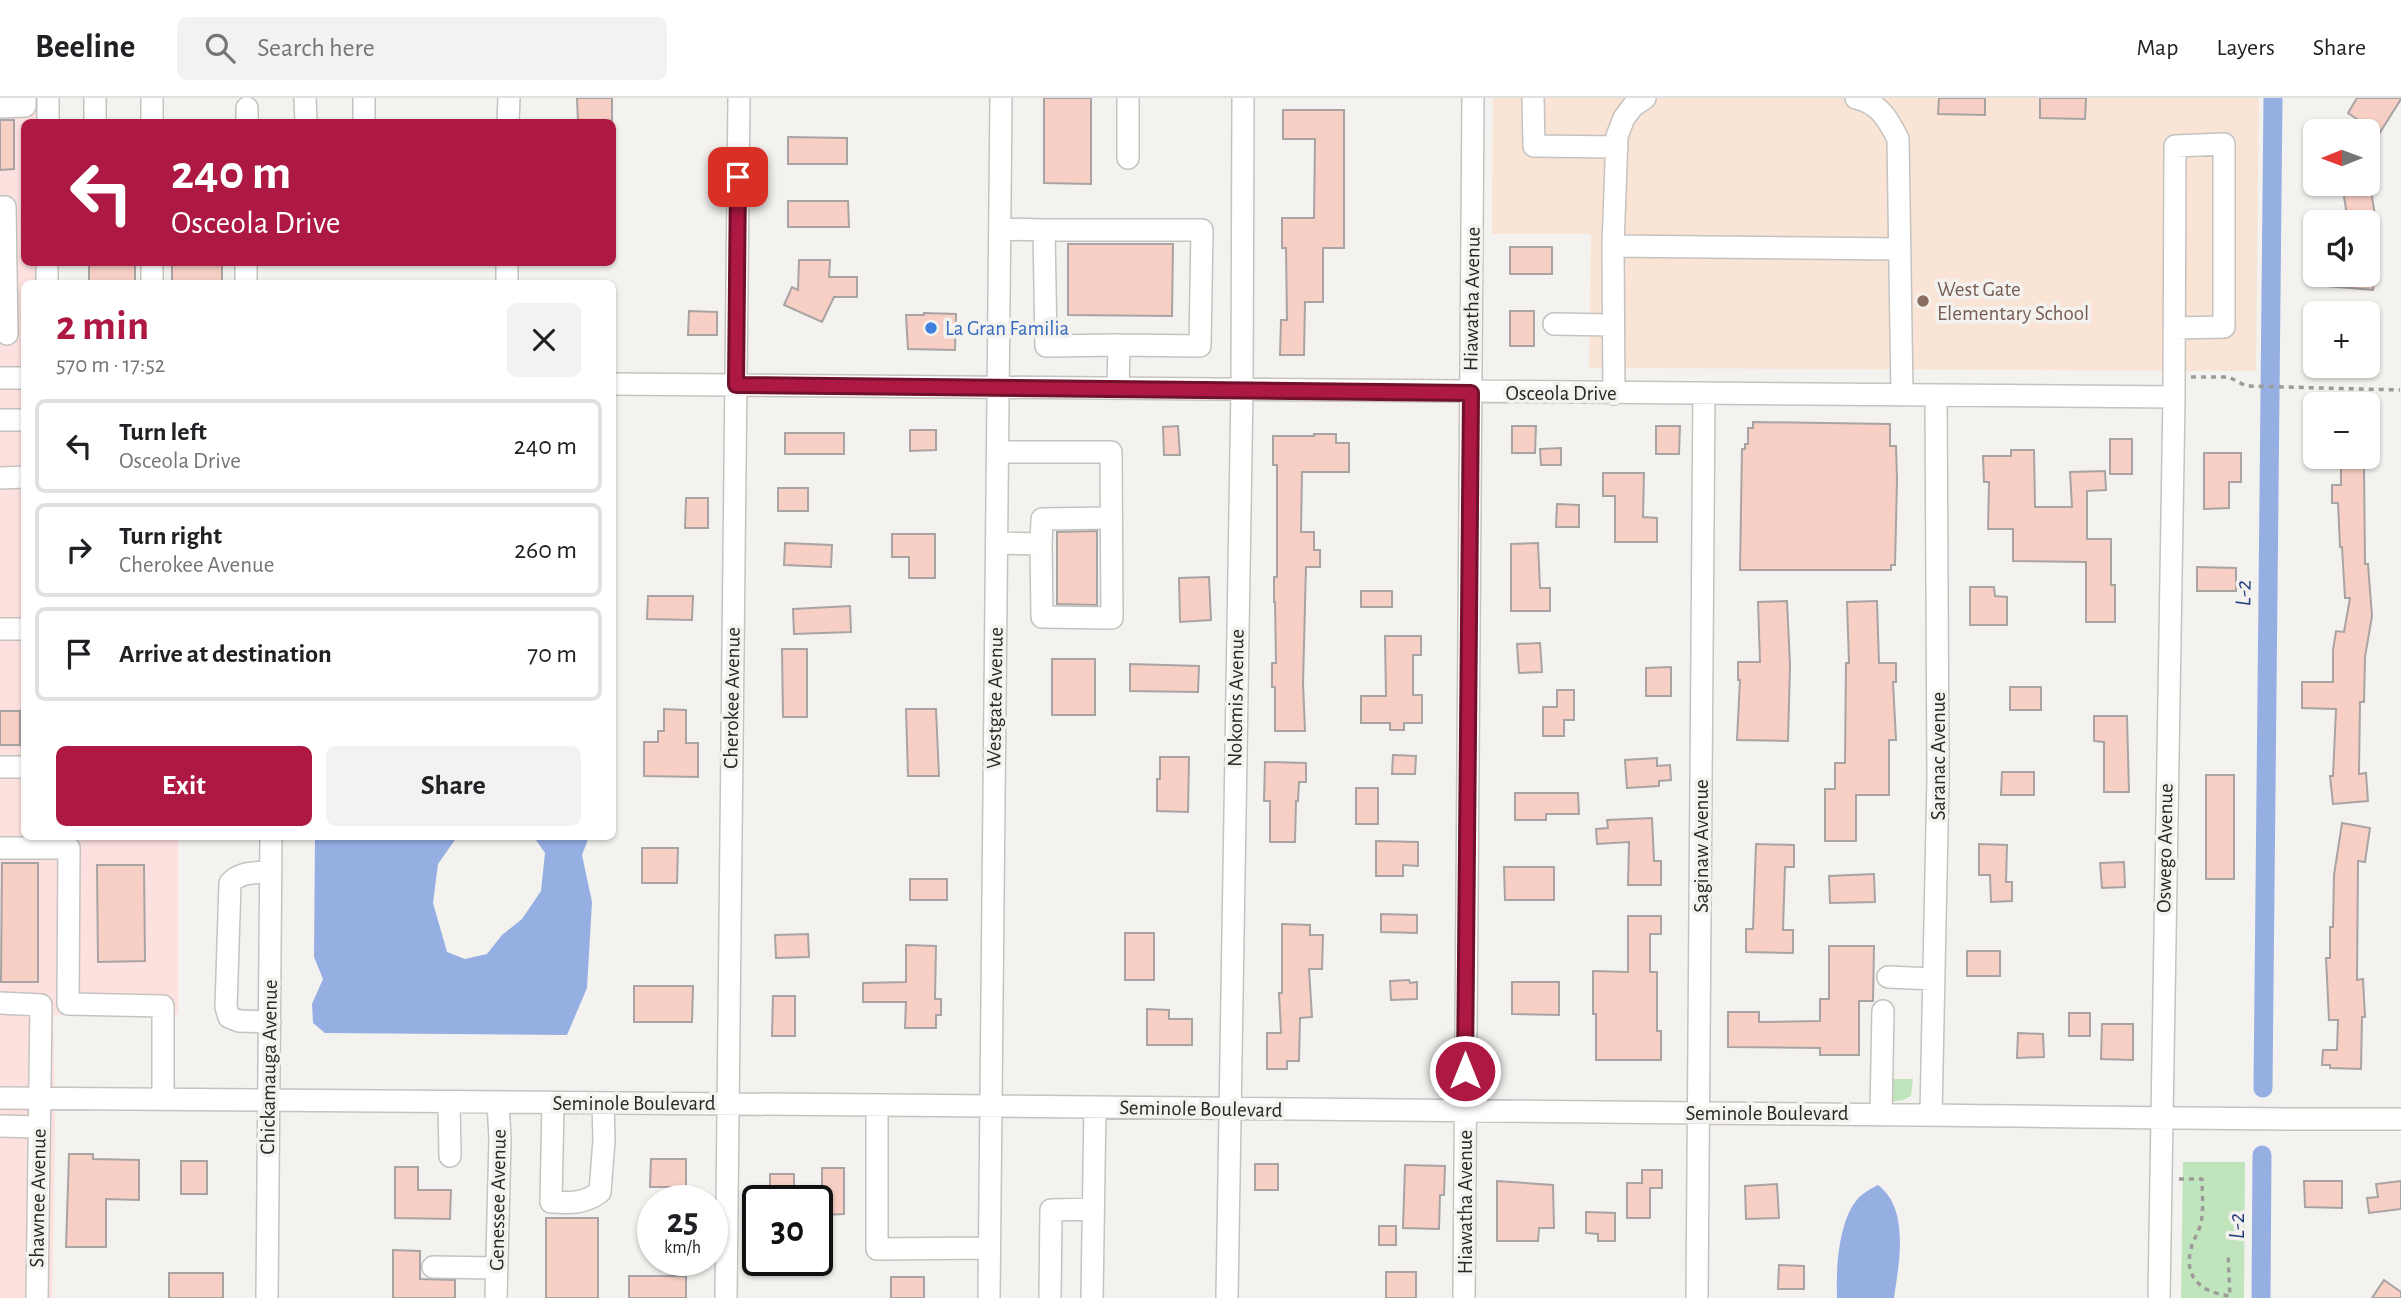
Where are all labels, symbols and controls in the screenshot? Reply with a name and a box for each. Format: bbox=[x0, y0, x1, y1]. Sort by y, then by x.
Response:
search box bbox=[177, 17, 667, 80]
icon: search bbox=[201, 29, 239, 67]
text: Beeline bbox=[35, 31, 135, 64]
text: Search here bbox=[257, 35, 375, 61]
text: Map bbox=[2136, 36, 2178, 60]
text: Layers bbox=[2216, 36, 2275, 60]
text: Share bbox=[2313, 36, 2366, 60]
north arrow bbox=[2303, 119, 2380, 196]
map controls bbox=[2303, 119, 2380, 469]
icon: left bbox=[56, 147, 147, 238]
pin bbox=[708, 147, 768, 207]
text: 240 m bbox=[171, 149, 291, 198]
icon: arrive bbox=[719, 158, 757, 196]
text: Osceola Drive bbox=[171, 207, 340, 239]
button: sound bbox=[2303, 210, 2380, 287]
street label: Hiawatha Avenue bbox=[1460, 227, 1484, 371]
place label: West Gate Elementary School bbox=[1937, 279, 2089, 324]
marker: West Gate Elementary School bbox=[1915, 293, 1931, 309]
button: + bbox=[2303, 301, 2380, 378]
button: close bbox=[507, 303, 581, 377]
text: 2 min bbox=[56, 305, 149, 347]
place label: La Gran Familia bbox=[945, 318, 1070, 339]
marker: La Gran Familia bbox=[923, 320, 939, 336]
text: 570 m · 17:52 bbox=[56, 354, 165, 377]
street label: Osceola Drive bbox=[1505, 383, 1617, 404]
button: − bbox=[2303, 392, 2380, 469]
text: Turn left bbox=[119, 419, 207, 445]
icon: left bbox=[60, 427, 98, 465]
text: 240 m bbox=[514, 433, 577, 459]
text: Osceola Drive bbox=[119, 450, 241, 473]
text: Turn right bbox=[119, 523, 222, 549]
icon: right bbox=[60, 531, 98, 569]
text: 260 m bbox=[514, 537, 577, 563]
text: Cherokee Avenue bbox=[119, 554, 274, 577]
water label: L-2 bbox=[2232, 579, 2256, 607]
street label: Cherokee Avenue bbox=[720, 627, 744, 769]
street label: Westgate Avenue bbox=[983, 627, 1007, 769]
street label: Nokomis Avenue bbox=[1224, 629, 1248, 767]
icon: arrive bbox=[60, 635, 98, 673]
text: Arrive at destination bbox=[119, 641, 332, 667]
text: 70 m bbox=[527, 641, 577, 667]
street label: Saranac Avenue bbox=[1928, 692, 1949, 820]
button: Exit bbox=[56, 746, 312, 826]
button: Share bbox=[326, 746, 581, 826]
street label: Saginaw Avenue bbox=[1691, 779, 1712, 913]
street label: Oswego Avenue bbox=[2153, 783, 2177, 913]
street label: Chickamauga Avenue bbox=[257, 979, 281, 1155]
position arrow bbox=[1428, 1034, 1502, 1108]
street label: Seminole Boulevard bbox=[552, 1093, 716, 1114]
street label: Seminole Boulevard bbox=[1119, 1097, 1283, 1121]
street label: Seminole Boulevard bbox=[1685, 1103, 1849, 1124]
street label: Shawnee Avenue bbox=[26, 1128, 50, 1268]
street label: Genessee Avenue bbox=[486, 1129, 510, 1271]
street label: Hiawatha Avenue bbox=[1455, 1130, 1476, 1274]
speed limit sign: 30 bbox=[742, 1185, 833, 1276]
text: 25 bbox=[667, 1204, 698, 1239]
water label: L-2 bbox=[2226, 1213, 2249, 1239]
text: km/h bbox=[664, 1239, 701, 1257]

